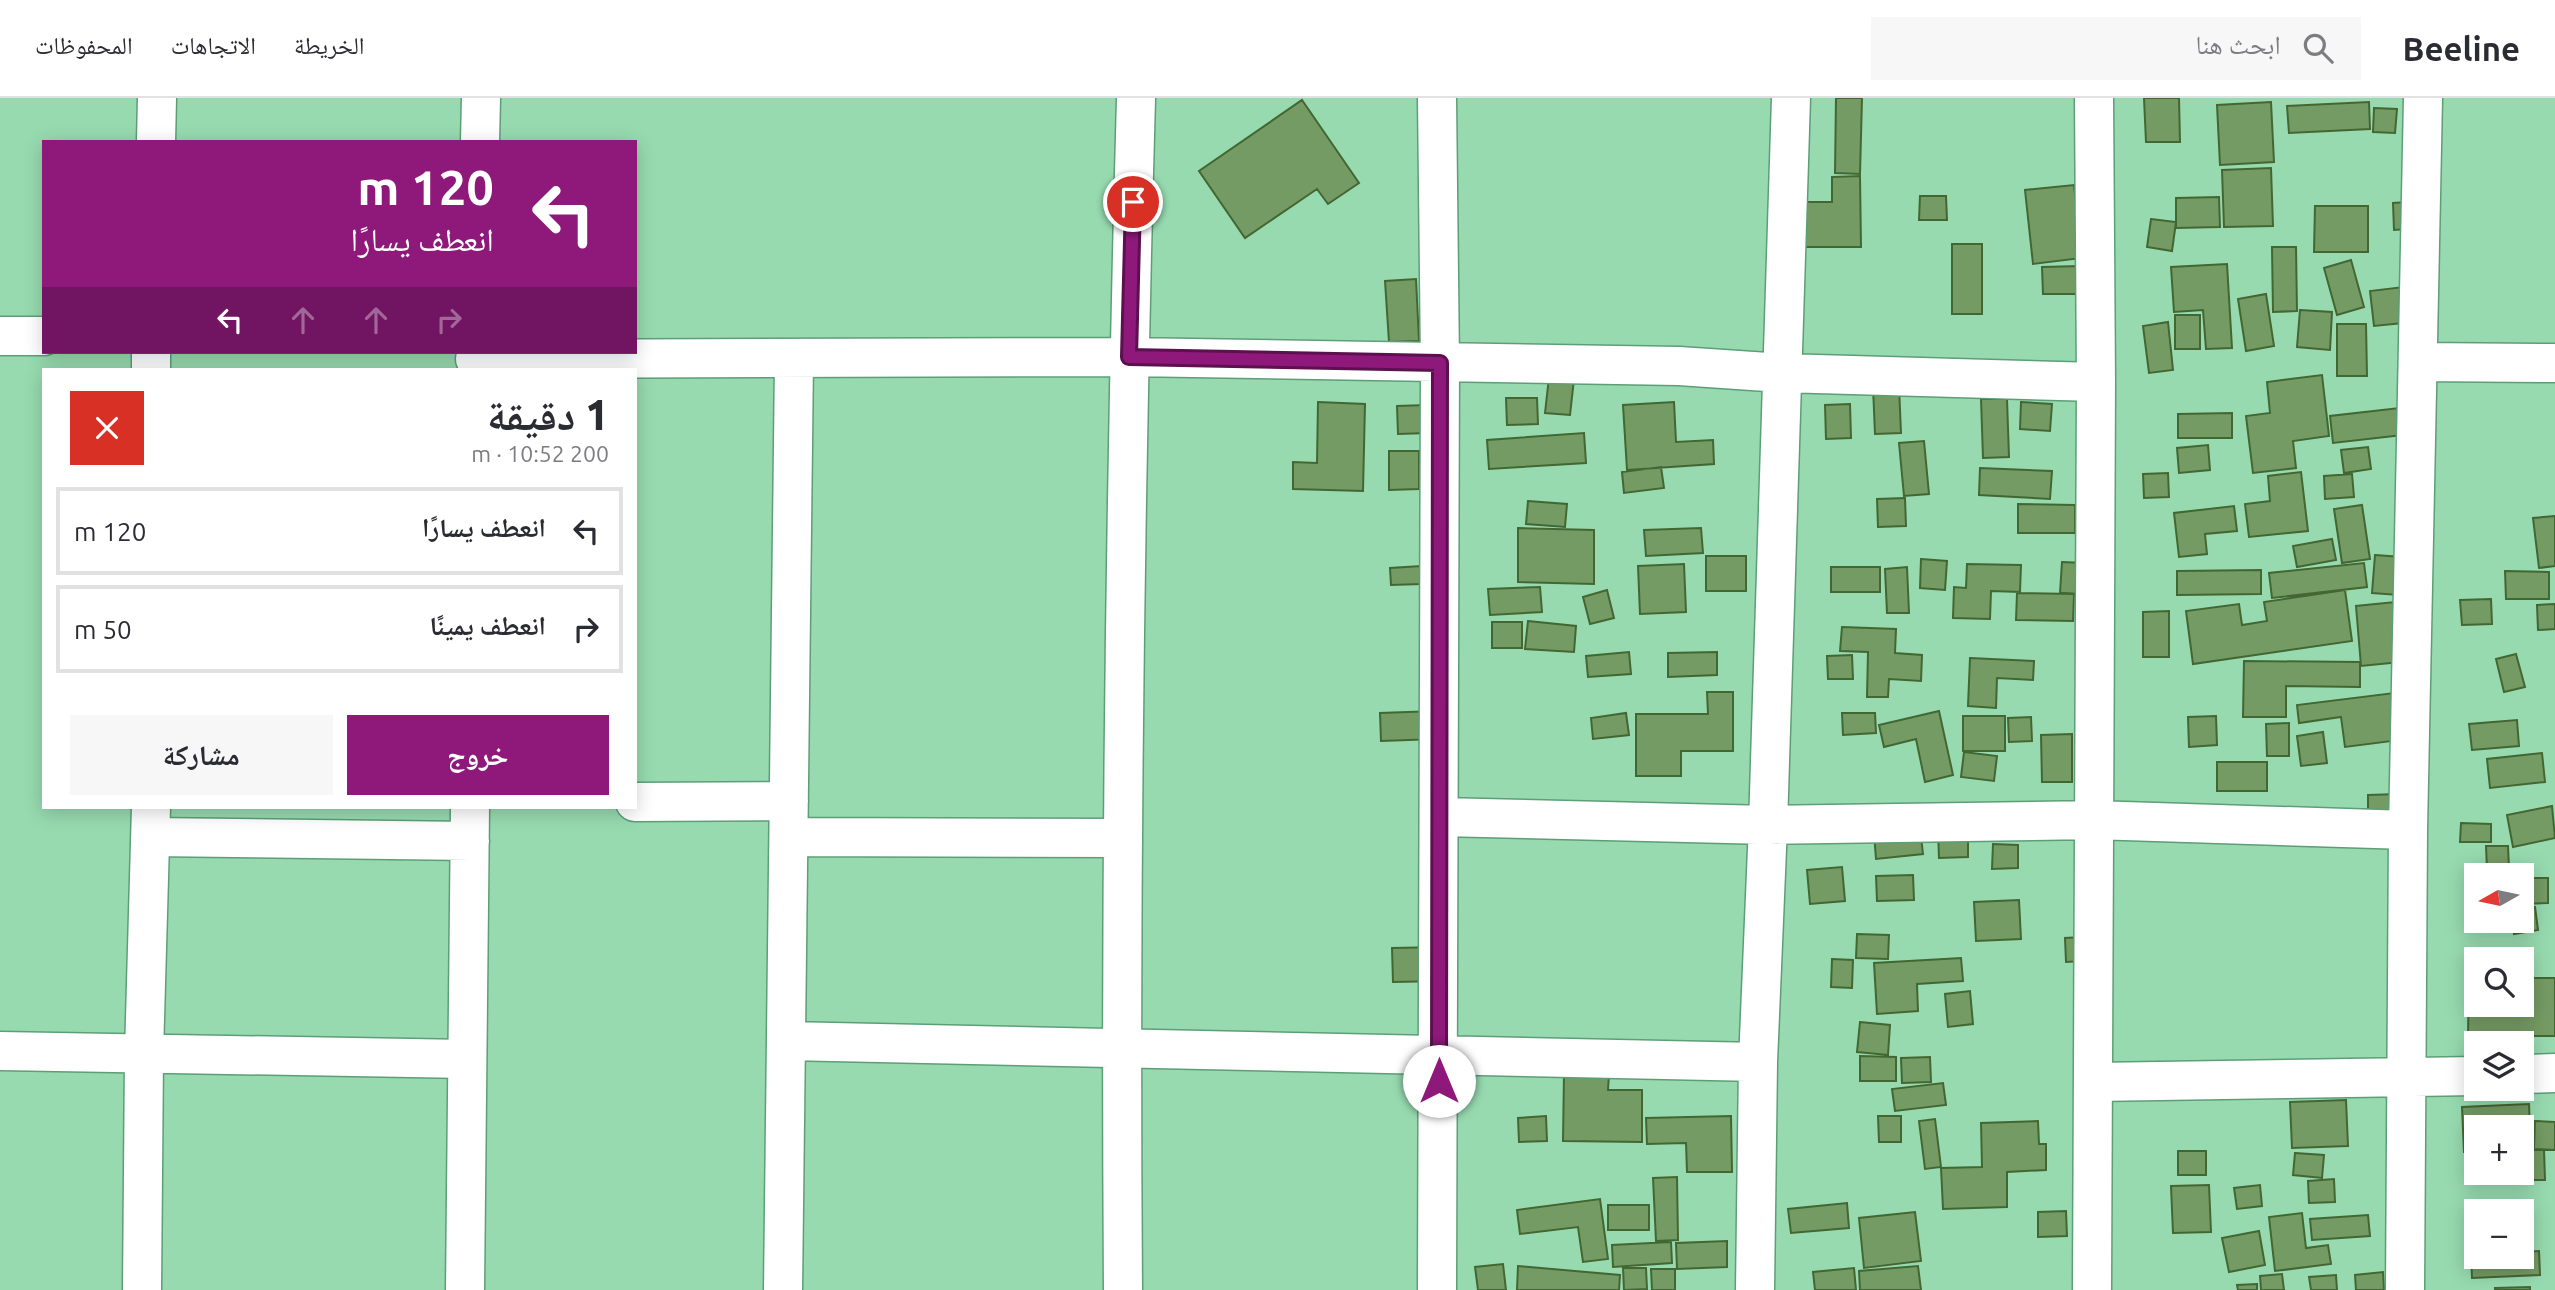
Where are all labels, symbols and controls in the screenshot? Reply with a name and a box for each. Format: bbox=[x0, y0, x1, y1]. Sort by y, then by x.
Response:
search box bbox=[1871, 17, 2361, 80]
icon: search bbox=[2299, 29, 2337, 67]
text: ابحث هنا bbox=[2195, 30, 2281, 59]
text: Beeline bbox=[2403, 30, 2520, 67]
text: المحفوظات bbox=[35, 32, 133, 59]
text: الاتجاهات bbox=[171, 32, 256, 59]
text: الخريطة bbox=[294, 32, 365, 59]
text: 120 m bbox=[357, 159, 494, 214]
icon: left bbox=[518, 168, 609, 259]
pin bbox=[1103, 172, 1163, 232]
icon: arrive bbox=[1114, 183, 1152, 221]
text: انعطف يسارًا bbox=[350, 221, 494, 257]
icon: left bbox=[211, 301, 249, 339]
icon: ahead bbox=[284, 301, 322, 339]
icon: ahead bbox=[357, 301, 395, 339]
icon: right bbox=[430, 301, 468, 339]
button: close bbox=[70, 391, 144, 465]
text: 1 دقيقة bbox=[487, 391, 609, 438]
text: 200 m · 10:52 bbox=[471, 441, 609, 466]
icon: left bbox=[567, 512, 605, 550]
text: انعطف يسارًا bbox=[422, 513, 546, 542]
text: 120 m bbox=[74, 517, 146, 546]
icon: right bbox=[567, 610, 605, 648]
text: انعطف يمينًا bbox=[430, 611, 546, 640]
text: 50 m bbox=[74, 615, 132, 644]
button: مشاركة bbox=[70, 715, 333, 795]
button: خروج bbox=[347, 715, 609, 795]
north arrow bbox=[2464, 863, 2534, 933]
map controls bbox=[2464, 863, 2534, 1269]
button: search bbox=[2464, 947, 2534, 1017]
button: layers bbox=[2464, 1031, 2534, 1101]
position arrow bbox=[1402, 1044, 1476, 1118]
button: + bbox=[2464, 1115, 2534, 1185]
button: − bbox=[2464, 1199, 2534, 1269]

